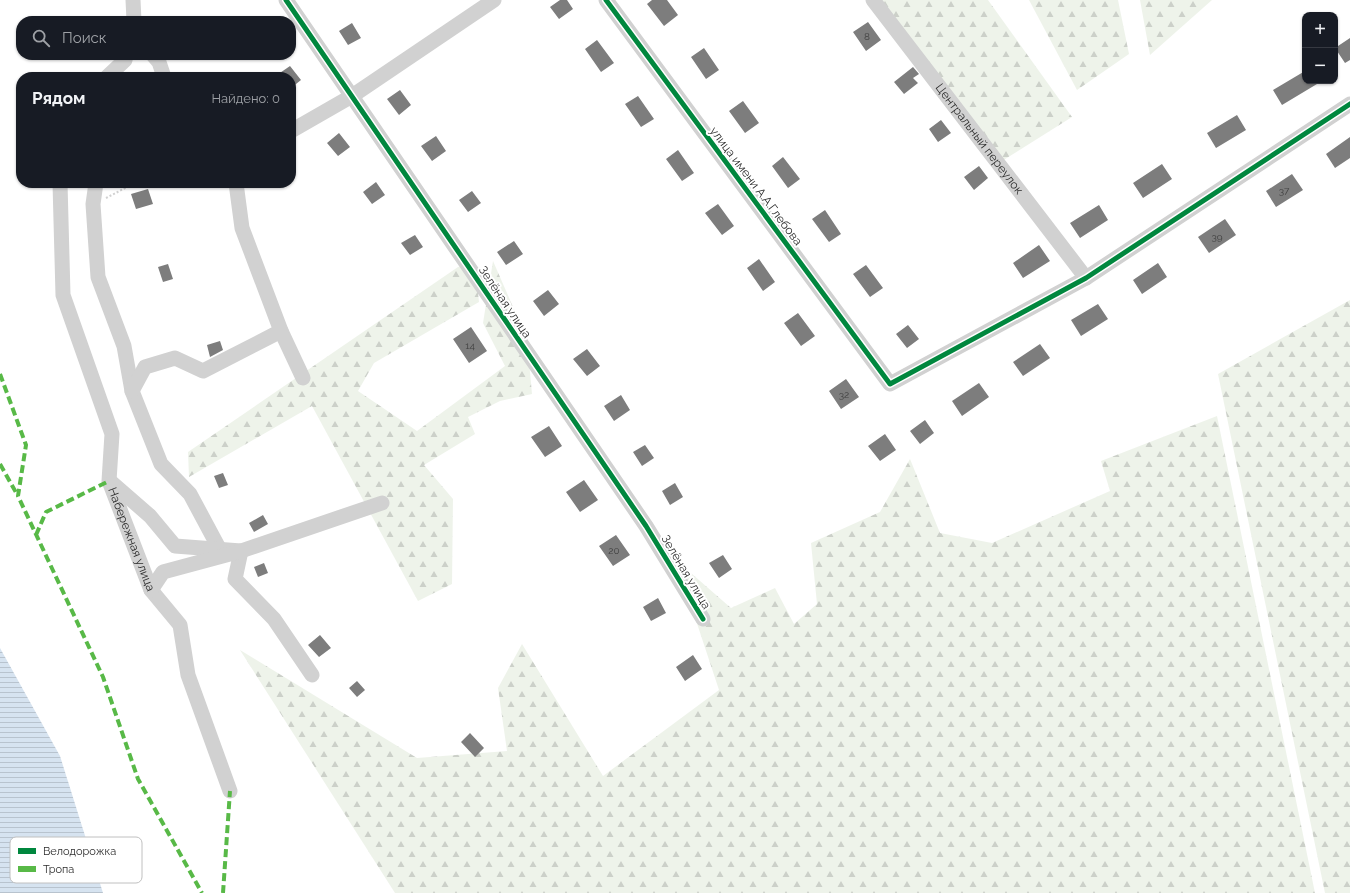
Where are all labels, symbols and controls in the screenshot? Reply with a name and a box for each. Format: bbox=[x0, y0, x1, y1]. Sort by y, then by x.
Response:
map controls bbox=[1302, 12, 1338, 84]
button: + bbox=[1302, 12, 1338, 48]
search box bbox=[16, 16, 296, 60]
icon: search bbox=[30, 27, 52, 49]
text: Поиск bbox=[62, 29, 107, 47]
house number: 8 bbox=[864, 31, 870, 42]
button: − bbox=[1302, 48, 1338, 84]
street label: Центральный переулок bbox=[933, 81, 1026, 197]
text: Рядом bbox=[32, 88, 85, 108]
text: Найдено: 0 bbox=[211, 91, 280, 106]
street label: улица имени А.А.Глебова bbox=[707, 124, 805, 248]
house number: 37 bbox=[1279, 185, 1290, 196]
house number: 39 bbox=[1211, 231, 1223, 242]
street label: Зелёная улица bbox=[476, 263, 534, 341]
house number: 14 bbox=[465, 340, 475, 351]
house number: 32 bbox=[839, 389, 849, 400]
street label: Набережная улица bbox=[105, 485, 158, 593]
street label: Зелёная улица bbox=[658, 532, 714, 612]
house number: 20 bbox=[608, 545, 620, 556]
legend bbox=[10, 837, 142, 883]
text: Велодорожка bbox=[43, 845, 116, 858]
text: Тропа bbox=[43, 863, 74, 876]

